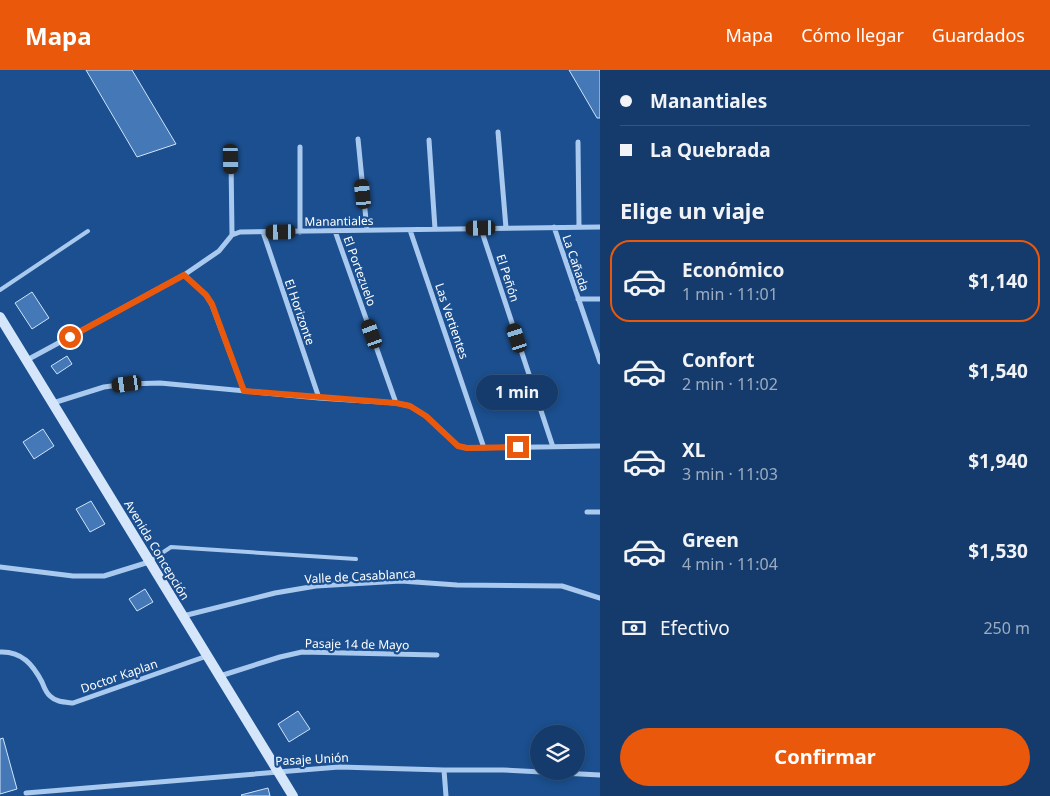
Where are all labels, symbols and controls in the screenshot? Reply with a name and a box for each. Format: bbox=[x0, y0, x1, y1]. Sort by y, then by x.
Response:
text: Mapa bbox=[25, 19, 92, 52]
text: Mapa bbox=[726, 23, 773, 47]
text: Cómo llegar bbox=[801, 23, 904, 47]
text: Guardados bbox=[932, 23, 1025, 47]
text: Manantiales bbox=[650, 88, 767, 114]
text: La Quebrada bbox=[650, 137, 771, 163]
car bbox=[223, 144, 238, 174]
car bbox=[353, 178, 372, 210]
text: Elige un viaje bbox=[620, 195, 765, 225]
street label: Manantiales bbox=[304, 212, 374, 230]
car bbox=[465, 220, 496, 236]
car bbox=[265, 224, 296, 240]
street label: La Cañada bbox=[558, 232, 594, 294]
street label: El Portezuelo bbox=[339, 234, 381, 308]
street label: El Peñón bbox=[492, 252, 524, 304]
text: Económico bbox=[682, 257, 784, 283]
icon: car bbox=[622, 259, 667, 304]
text: $1,140 bbox=[968, 268, 1028, 294]
street label: El Horizonte bbox=[281, 277, 319, 347]
street label: Las Vertientes bbox=[431, 281, 473, 361]
text: 1 min · 11:01 bbox=[682, 283, 778, 305]
car bbox=[359, 317, 384, 351]
car bbox=[505, 321, 528, 355]
route start bbox=[59, 326, 81, 348]
text: Confort bbox=[682, 347, 754, 373]
icon: car bbox=[622, 349, 667, 394]
text: $1,540 bbox=[968, 358, 1028, 384]
text: 2 min · 11:02 bbox=[682, 373, 778, 395]
car bbox=[111, 374, 142, 394]
callout: 1 min bbox=[477, 374, 559, 410]
text: 1 min bbox=[495, 381, 539, 403]
route end bbox=[507, 436, 529, 458]
text: XL bbox=[682, 437, 705, 463]
icon: car bbox=[622, 439, 667, 484]
text: $1,940 bbox=[968, 448, 1028, 474]
text: 3 min · 11:03 bbox=[682, 463, 778, 485]
street label: Avenida Concepción bbox=[120, 497, 194, 603]
text: Green bbox=[682, 527, 739, 553]
icon: car bbox=[622, 529, 667, 574]
text: $1,530 bbox=[968, 538, 1028, 564]
text: 4 min · 11:04 bbox=[682, 553, 778, 575]
street label: Valle de Casablanca bbox=[304, 565, 416, 587]
icon: cash bbox=[620, 614, 648, 642]
text: Efectivo bbox=[660, 615, 730, 641]
text: 250 m bbox=[983, 617, 1030, 639]
street label: Pasaje 14 de Mayo bbox=[305, 635, 409, 653]
street label: Doctor Kaplan bbox=[78, 655, 160, 697]
map controls bbox=[530, 725, 585, 780]
button: layers bbox=[530, 725, 585, 780]
button: Confirmar bbox=[620, 728, 1030, 786]
street label: Pasaje Unión bbox=[275, 749, 349, 769]

